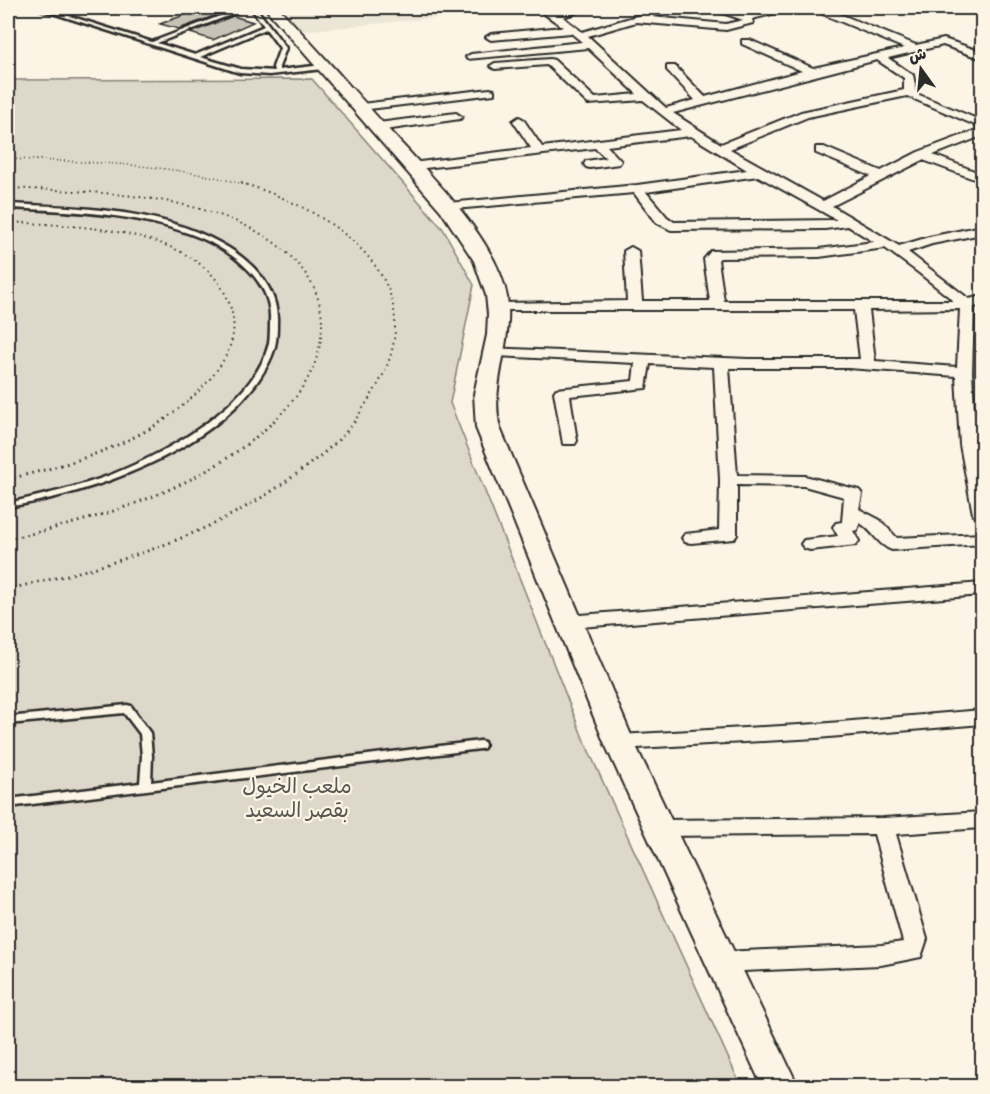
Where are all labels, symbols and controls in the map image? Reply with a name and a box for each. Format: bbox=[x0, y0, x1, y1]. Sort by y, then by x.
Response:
north arrow bbox=[891, 39, 951, 99]
text: ش bbox=[906, 42, 928, 67]
park label: ملعب الخيول بقصر السعيد bbox=[242, 771, 352, 824]

